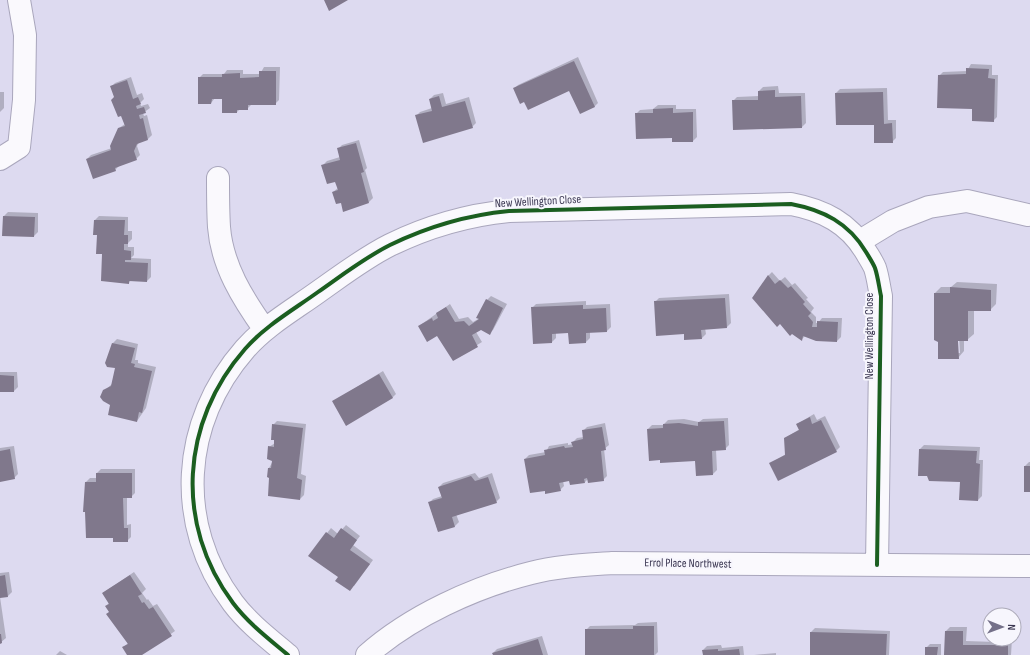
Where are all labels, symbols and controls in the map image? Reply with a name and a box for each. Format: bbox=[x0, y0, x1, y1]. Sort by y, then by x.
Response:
street label: New Wellington Close bbox=[494, 192, 582, 211]
street label: New Wellington Close bbox=[862, 293, 877, 379]
street label: Errol Place Northwest bbox=[644, 555, 732, 572]
north arrow bbox=[982, 607, 1022, 647]
text: N bbox=[1005, 624, 1018, 630]

